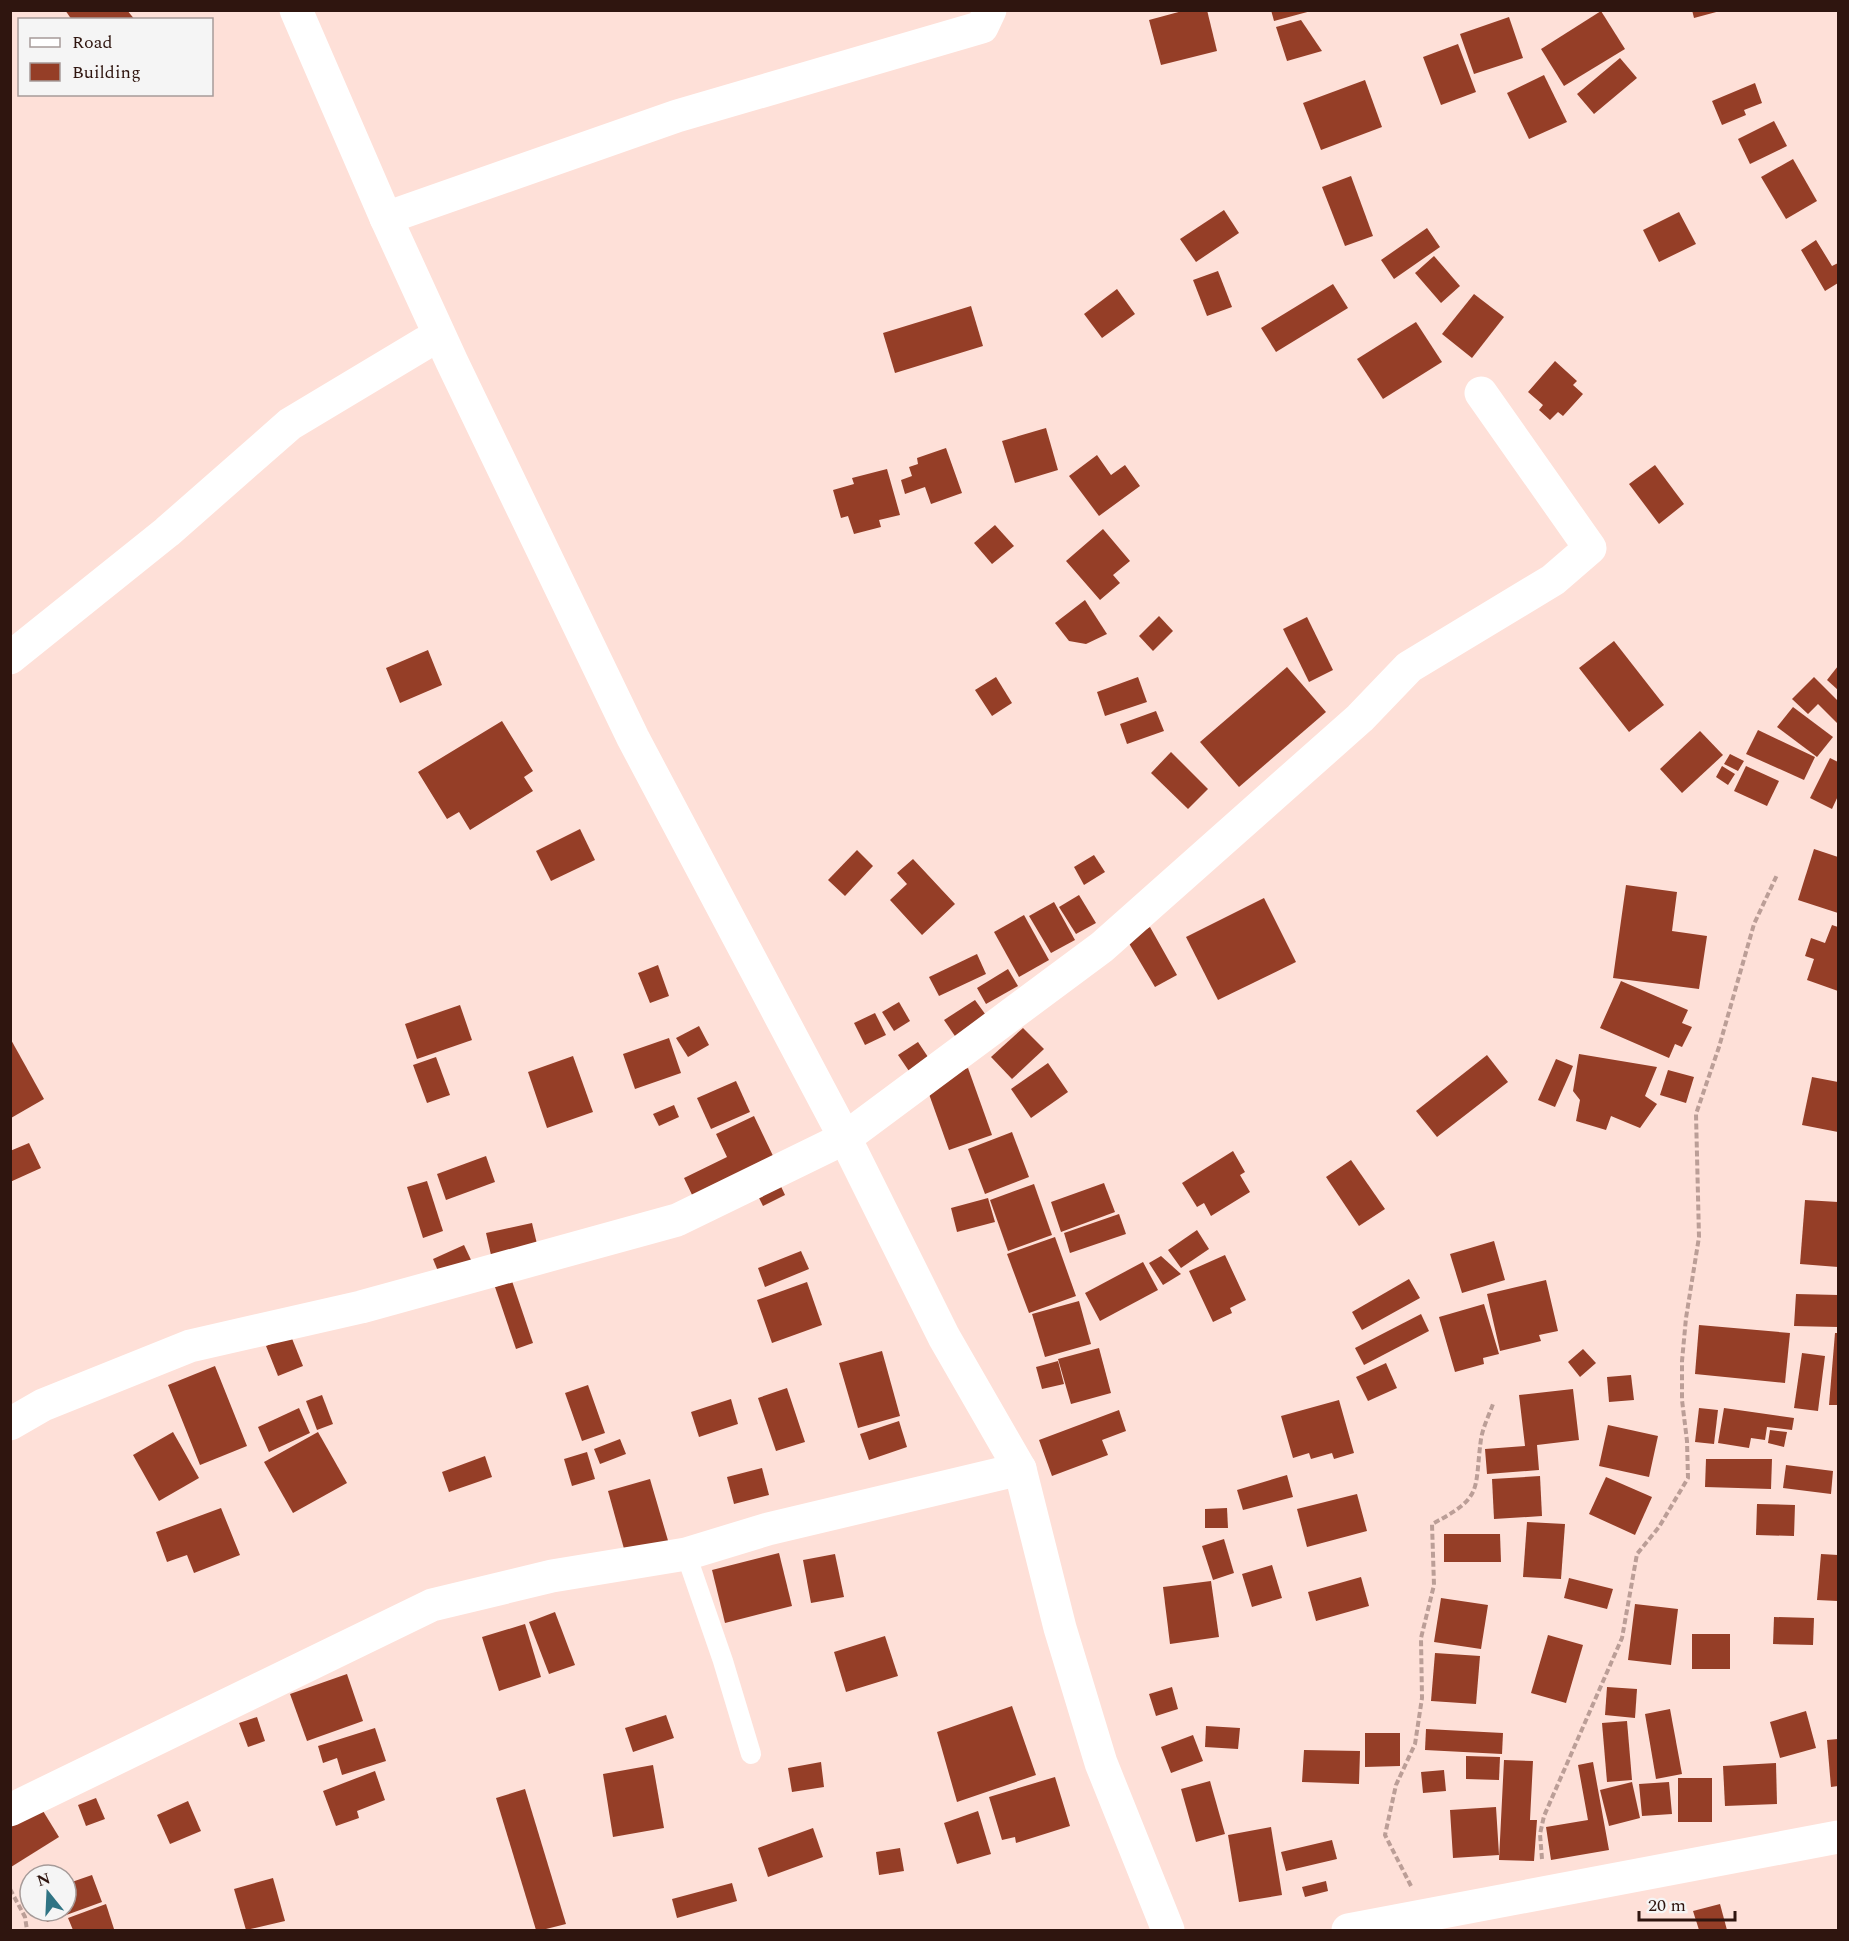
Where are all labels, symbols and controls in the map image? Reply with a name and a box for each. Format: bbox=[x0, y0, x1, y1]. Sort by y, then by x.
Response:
legend bbox=[18, 18, 213, 96]
text: Road bbox=[72, 29, 113, 56]
text: Building bbox=[72, 59, 141, 86]
north arrow bbox=[18, 1863, 78, 1923]
text: N bbox=[34, 1866, 54, 1893]
scale bar bbox=[1639, 1884, 1735, 1922]
text: 20 m bbox=[1648, 1892, 1686, 1919]

